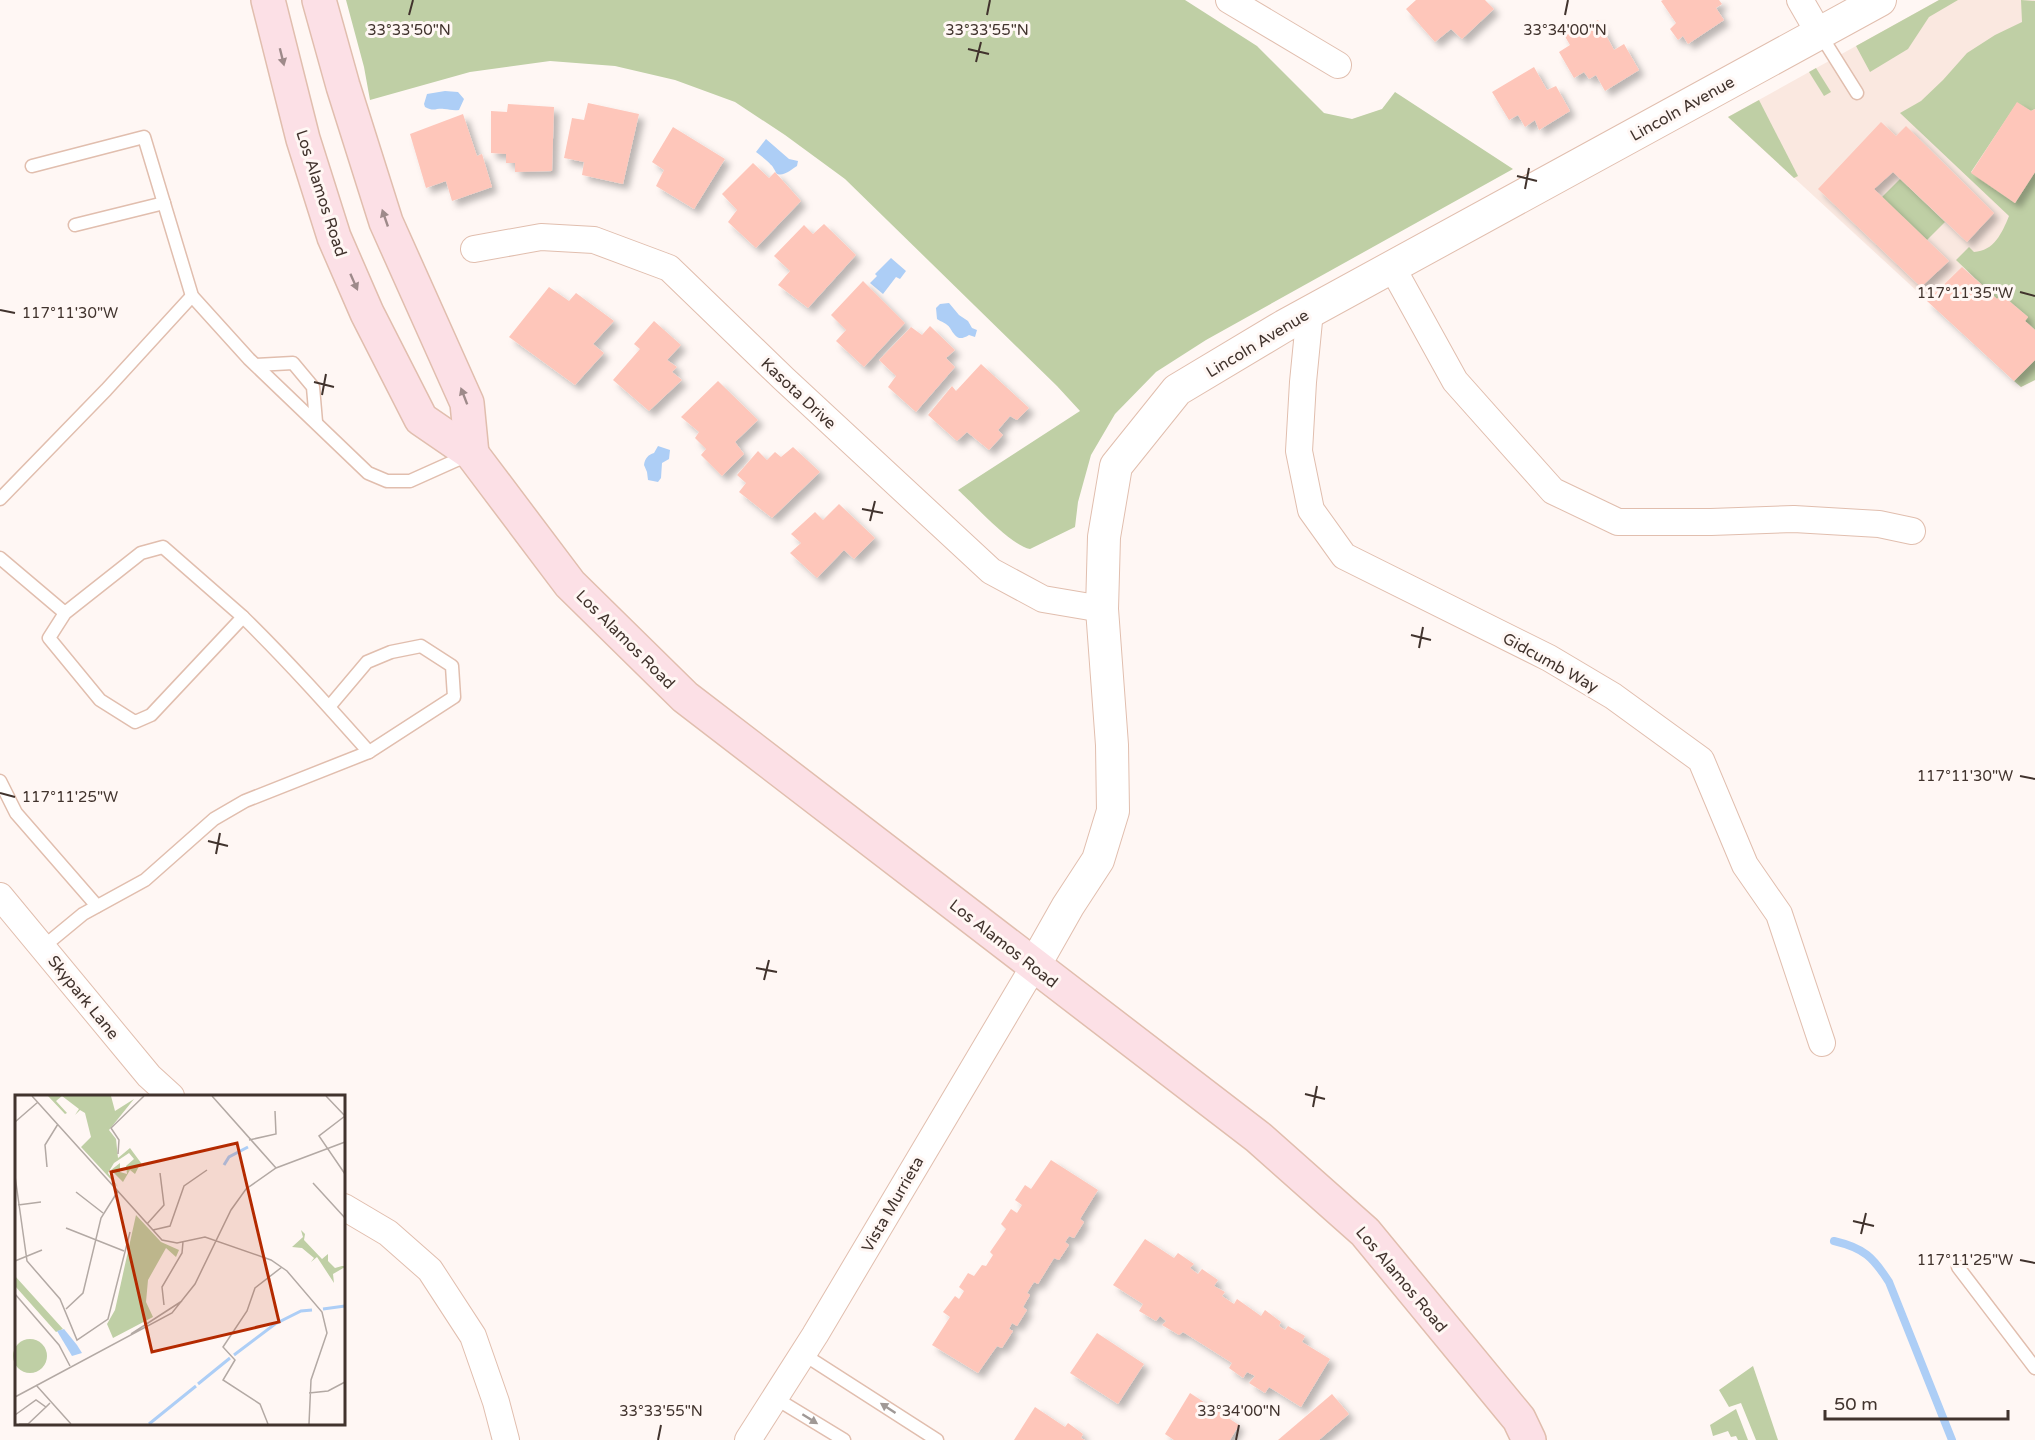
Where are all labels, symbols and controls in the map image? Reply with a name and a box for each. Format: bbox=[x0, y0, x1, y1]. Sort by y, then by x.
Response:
text: 33°33'50"N bbox=[367, 21, 451, 39]
text: 33°33'55"N bbox=[945, 21, 1029, 39]
text: 33°34'00"N bbox=[1523, 21, 1607, 39]
one-way arrow bbox=[278, 47, 288, 66]
street label: Lincoln Avenue bbox=[1627, 72, 1738, 146]
street label: Los Alamos Road bbox=[291, 127, 351, 259]
one-way arrow bbox=[379, 209, 389, 227]
one-way arrow bbox=[349, 274, 358, 291]
text: 117°11'35"W bbox=[1917, 284, 2013, 302]
text: 117°11'30"W bbox=[22, 304, 118, 322]
street label: Lincoln Avenue bbox=[1203, 305, 1313, 382]
street label: Kasota Drive bbox=[756, 354, 840, 434]
one-way arrow bbox=[458, 387, 468, 405]
street label: Los Alamos Road bbox=[572, 586, 679, 693]
street label: Gidcumb Way bbox=[1499, 628, 1602, 698]
text: 117°11'30"W bbox=[1917, 767, 2013, 785]
text: 117°11'25"W bbox=[22, 788, 118, 806]
street label: Los Alamos Road bbox=[945, 895, 1062, 992]
street label: Skypark Lane bbox=[43, 952, 123, 1044]
inset map bbox=[15, 1095, 345, 1425]
street label: Vista Murrieta bbox=[857, 1153, 928, 1256]
street label: Los Alamos Road bbox=[1351, 1223, 1451, 1337]
text: 117°11'25"W bbox=[1917, 1251, 2013, 1269]
scale bar bbox=[1825, 1383, 2008, 1421]
text: 50 m bbox=[1834, 1393, 1878, 1415]
text: 33°33'55"N bbox=[619, 1402, 703, 1420]
text: 33°34'00"N bbox=[1197, 1402, 1281, 1420]
one-way arrow bbox=[880, 1403, 896, 1414]
one-way arrow bbox=[801, 1413, 818, 1424]

